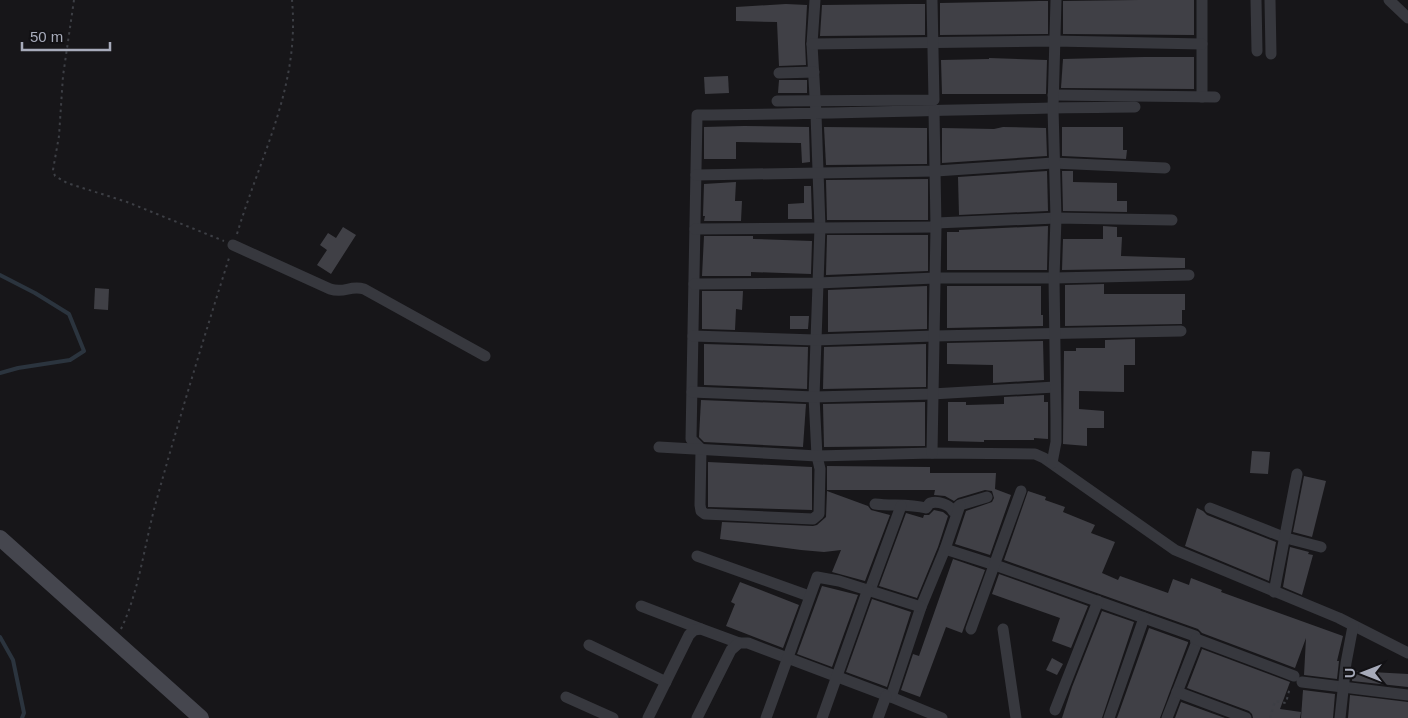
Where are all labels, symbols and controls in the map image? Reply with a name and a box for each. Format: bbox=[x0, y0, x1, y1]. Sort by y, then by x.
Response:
scale bar bbox=[22, 20, 110, 52]
text: 50 m bbox=[30, 28, 63, 45]
north arrow bbox=[1338, 648, 1388, 698]
text: U bbox=[1342, 668, 1358, 678]

